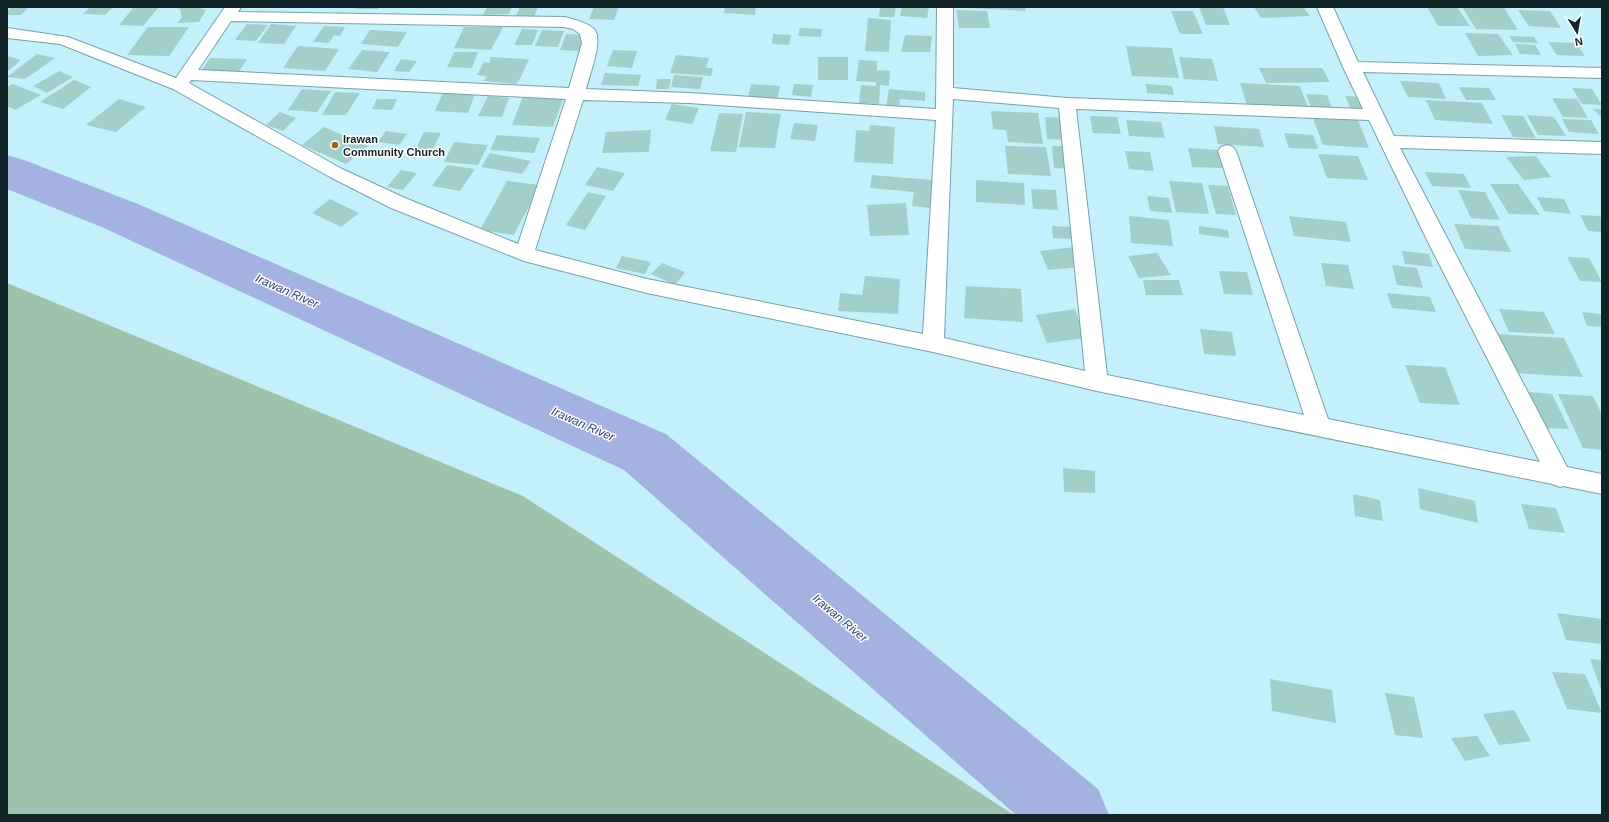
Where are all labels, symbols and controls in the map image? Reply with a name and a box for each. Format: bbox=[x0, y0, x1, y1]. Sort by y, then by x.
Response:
north arrow bbox=[1557, 12, 1597, 52]
text: N bbox=[1574, 35, 1584, 48]
place label: Irawan Community Church bbox=[343, 133, 445, 158]
marker: Irawan Community Church bbox=[330, 140, 340, 150]
water label: Irawan River bbox=[253, 271, 322, 311]
water label: Irawan River bbox=[549, 404, 618, 444]
water label: Irawan River bbox=[810, 591, 871, 646]

